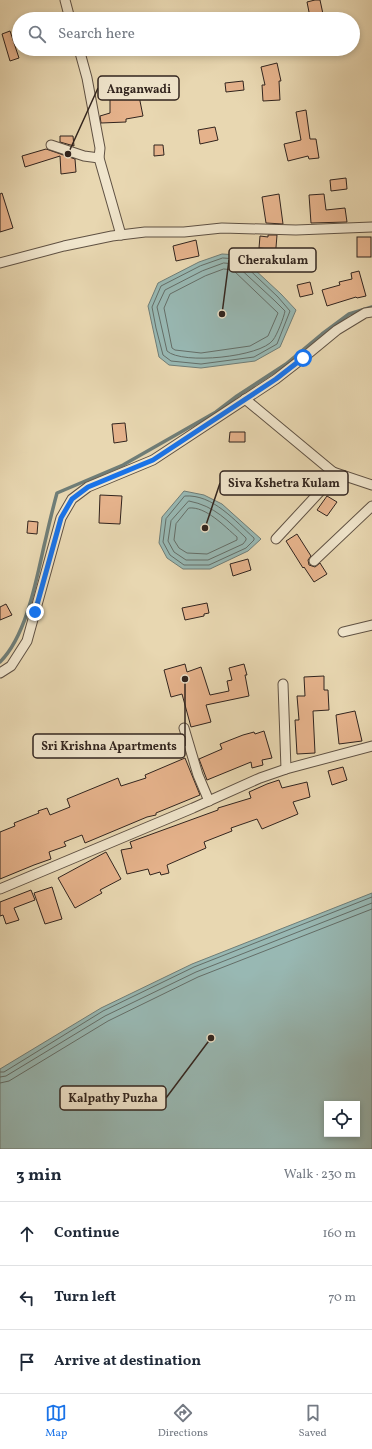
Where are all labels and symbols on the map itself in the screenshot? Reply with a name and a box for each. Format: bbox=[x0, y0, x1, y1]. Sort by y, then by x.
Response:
callout: Anganwadi bbox=[98, 76, 179, 100]
text: Anganwadi bbox=[107, 82, 171, 98]
callout: Cherakulam bbox=[229, 248, 316, 272]
text: Cherakulam bbox=[238, 253, 309, 269]
route start bbox=[294, 349, 312, 367]
callout: Siva Kshetra Kulam bbox=[220, 471, 348, 495]
text: Siva Kshetra Kulam bbox=[228, 476, 340, 492]
route end bbox=[26, 603, 44, 621]
callout: Sri Krishna Apartments bbox=[33, 734, 185, 758]
text: Sri Krishna Apartments bbox=[41, 739, 177, 755]
callout: Kalpathy Puzha bbox=[60, 1086, 166, 1110]
text: Kalpathy Puzha bbox=[68, 1091, 158, 1107]

